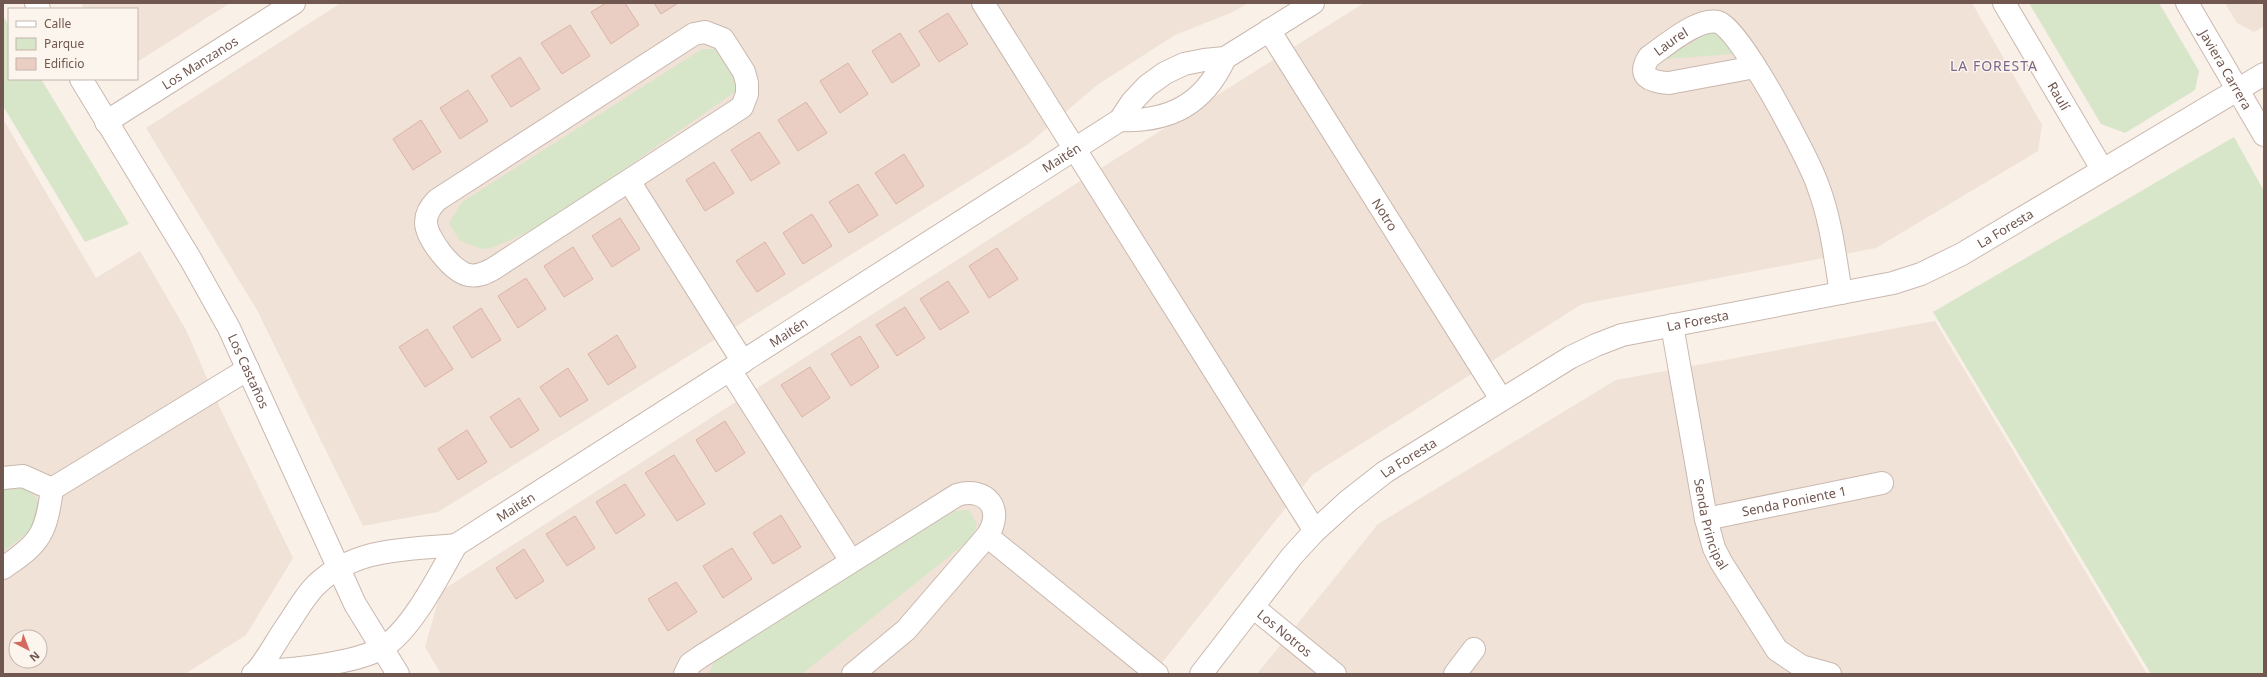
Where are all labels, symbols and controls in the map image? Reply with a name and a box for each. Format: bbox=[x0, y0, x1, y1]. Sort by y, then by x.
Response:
legend bbox=[8, 8, 138, 80]
text: Calle bbox=[44, 15, 72, 32]
street label: Laurel bbox=[1650, 23, 1691, 60]
street label: Javiera Carrera bbox=[2194, 25, 2256, 113]
street label: Los Manzanos bbox=[158, 32, 241, 94]
text: Parque bbox=[44, 35, 85, 52]
text: Edificio bbox=[44, 55, 85, 72]
district label: LA FORESTA bbox=[1950, 56, 2038, 75]
street label: Raulí bbox=[2043, 78, 2075, 114]
street label: Maitén bbox=[1039, 139, 1084, 177]
street label: Notro bbox=[1368, 195, 1402, 234]
street label: La Foresta bbox=[1974, 205, 2037, 252]
street label: La Foresta bbox=[1665, 306, 1730, 335]
street label: Maitén bbox=[766, 313, 811, 351]
street label: Los Castaños bbox=[224, 331, 273, 411]
street label: La Foresta bbox=[1376, 433, 1440, 482]
street label: Senda Principal bbox=[1690, 477, 1733, 573]
street label: Senda Poniente 1 bbox=[1740, 481, 1848, 520]
street label: Maitén bbox=[493, 488, 538, 526]
street label: Los Notros bbox=[1254, 605, 1316, 661]
north arrow bbox=[8, 629, 48, 669]
text: N bbox=[27, 648, 43, 665]

